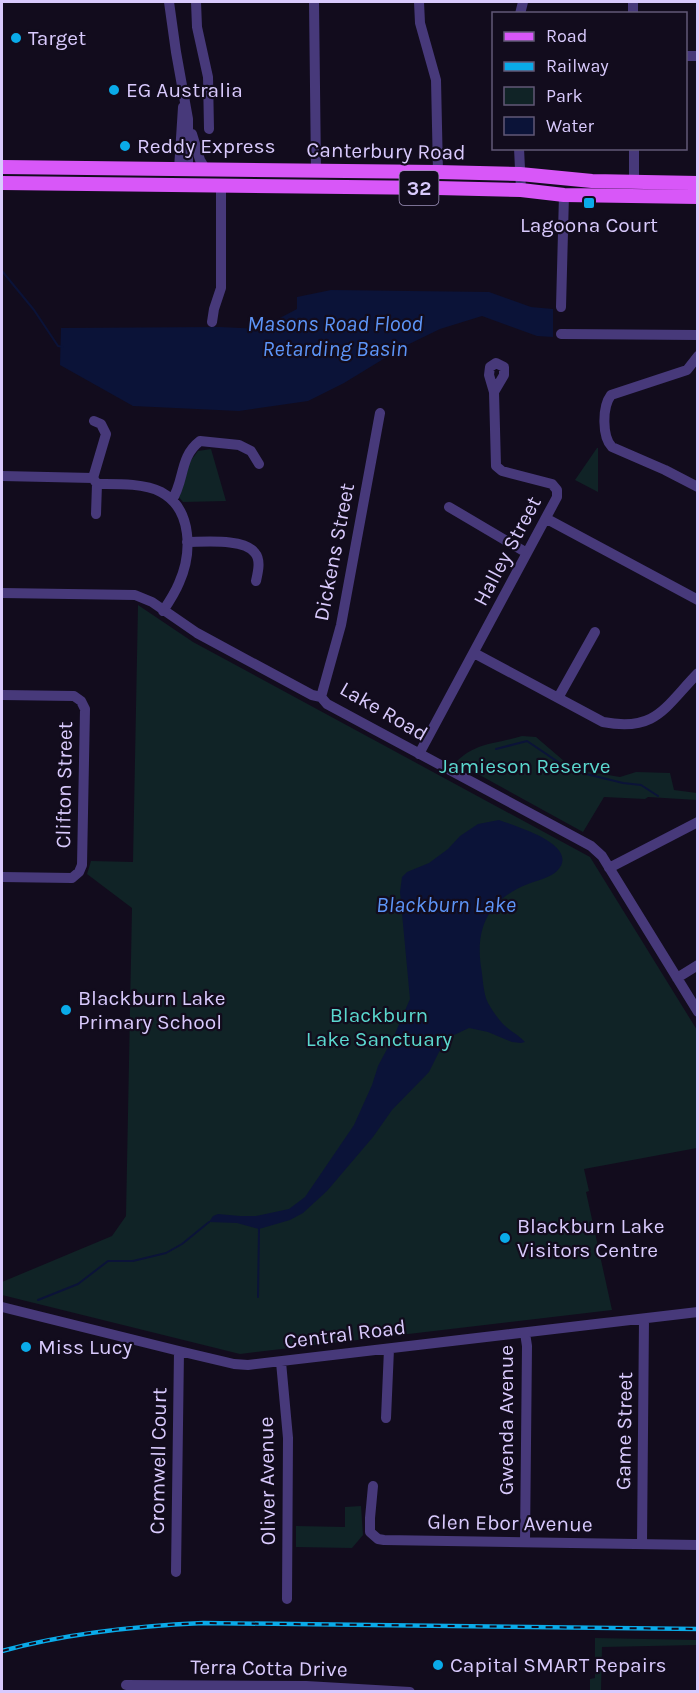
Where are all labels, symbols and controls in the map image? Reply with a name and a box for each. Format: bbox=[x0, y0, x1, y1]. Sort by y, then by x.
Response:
legend bbox=[492, 12, 687, 150]
text: Road bbox=[546, 25, 587, 47]
place label: Target bbox=[28, 26, 86, 50]
marker: Target bbox=[9, 31, 23, 45]
text: Railway bbox=[546, 55, 609, 77]
place label: EG Australia bbox=[126, 78, 243, 102]
marker: EG Australia bbox=[107, 83, 121, 97]
text: Park bbox=[546, 85, 583, 107]
text: Water bbox=[546, 115, 594, 137]
place label: Reddy Express bbox=[137, 134, 276, 158]
street label: Canterbury Road bbox=[306, 138, 466, 164]
marker: Reddy Express bbox=[118, 139, 132, 153]
road number: 32 bbox=[400, 171, 438, 205]
marker: Lagoona Court bbox=[582, 196, 596, 210]
place label: Lagoona Court bbox=[520, 213, 658, 237]
water label: Masons Road Flood Retarding Basin bbox=[247, 311, 423, 362]
street label: Dickens Street bbox=[309, 481, 359, 623]
street label: Halley Street bbox=[468, 492, 546, 610]
street label: Lake Road bbox=[336, 676, 432, 746]
street label: Clifton Street bbox=[51, 721, 77, 849]
park label: Jamieson Reserve bbox=[439, 754, 611, 778]
water label: Blackburn Lake bbox=[376, 892, 516, 918]
place label: Blackburn Lake Primary School bbox=[78, 986, 226, 1034]
marker: Blackburn Lake Primary School bbox=[59, 1003, 73, 1017]
park label: Blackburn Lake Sanctuary bbox=[306, 1003, 452, 1051]
place label: Blackburn Lake Visitors Centre bbox=[517, 1214, 665, 1262]
marker: Blackburn Lake Visitors Centre bbox=[498, 1231, 512, 1245]
street label: Central Road bbox=[283, 1315, 407, 1353]
place label: Miss Lucy bbox=[38, 1335, 132, 1359]
marker: Miss Lucy bbox=[19, 1340, 33, 1354]
street label: Gwenda Avenue bbox=[494, 1345, 518, 1495]
street label: Game Street bbox=[611, 1372, 637, 1490]
street label: Cromwell Court bbox=[145, 1387, 171, 1535]
street label: Oliver Avenue bbox=[254, 1416, 280, 1546]
street label: Glen Ebor Avenue bbox=[427, 1510, 593, 1536]
place label: Capital SMART Repairs bbox=[450, 1653, 667, 1677]
street label: Terra Cotta Drive bbox=[190, 1655, 348, 1681]
marker: Capital SMART Repairs bbox=[431, 1658, 445, 1672]

